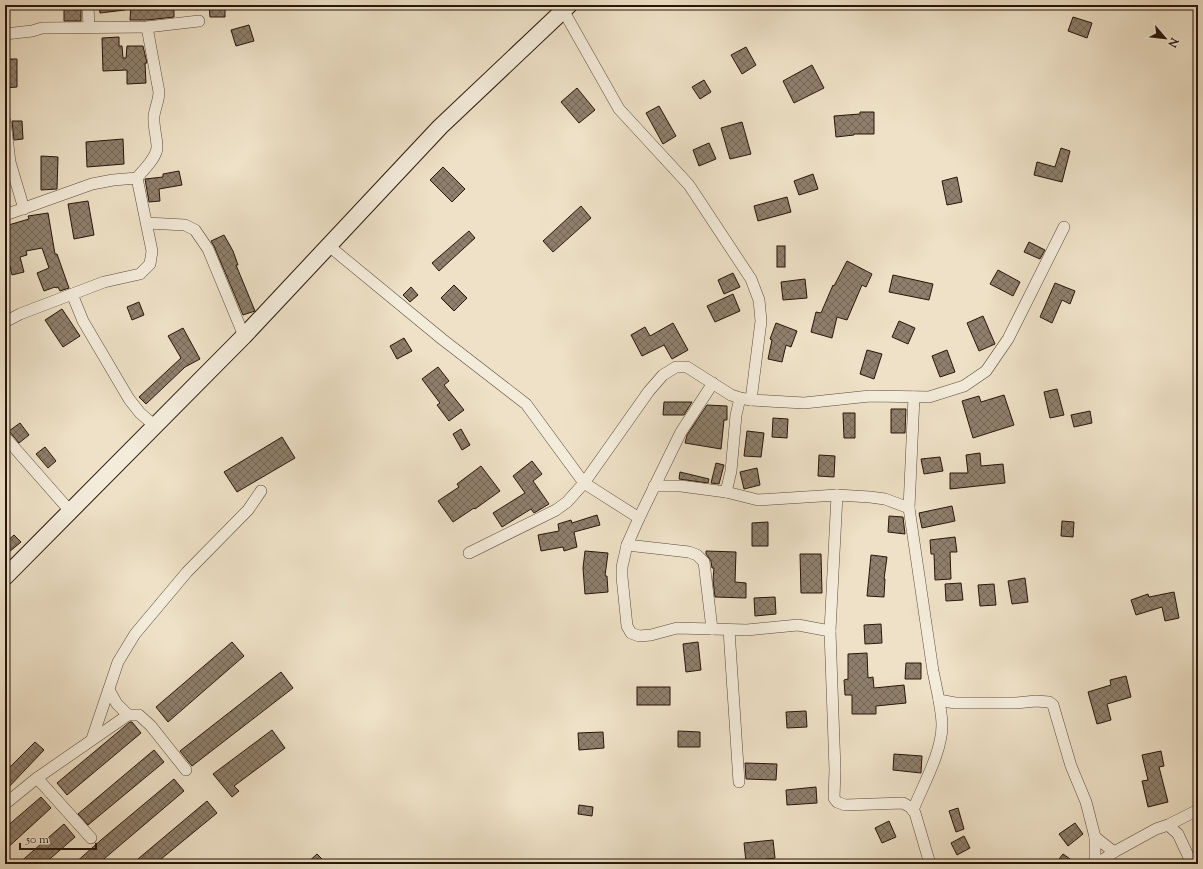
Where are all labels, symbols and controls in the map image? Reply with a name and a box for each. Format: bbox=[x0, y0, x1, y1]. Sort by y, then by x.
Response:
north arrow bbox=[1145, 18, 1185, 58]
text: N bbox=[1164, 34, 1183, 50]
scale bar bbox=[20, 825, 96, 851]
text: 50 m bbox=[25, 831, 49, 849]

